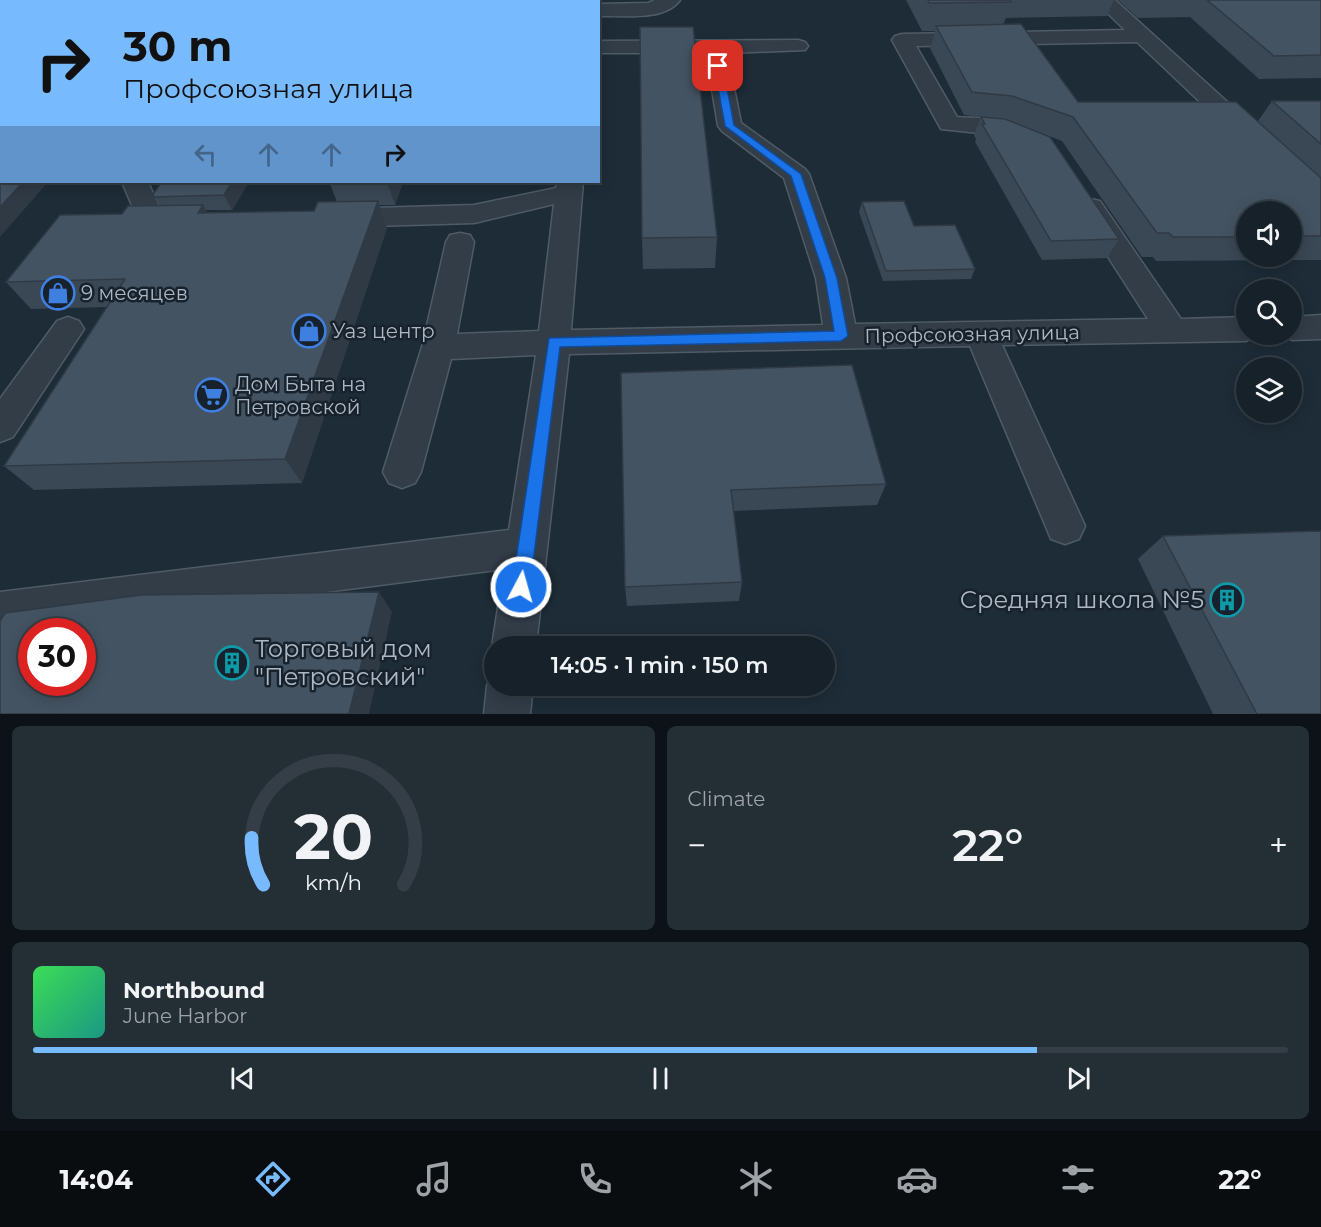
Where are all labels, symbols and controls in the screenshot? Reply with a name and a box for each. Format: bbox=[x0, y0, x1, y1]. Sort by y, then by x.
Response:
text: 30 m bbox=[123, 20, 232, 72]
icon: right bbox=[24, 24, 102, 102]
pin bbox=[692, 40, 743, 91]
icon: arrive bbox=[701, 49, 734, 82]
text: Профсоюзная улица bbox=[123, 72, 414, 105]
icon: left bbox=[189, 138, 222, 171]
icon: ahead bbox=[252, 138, 285, 171]
icon: ahead bbox=[315, 138, 348, 171]
icon: right bbox=[378, 138, 411, 171]
map controls bbox=[1236, 201, 1302, 423]
button: sound bbox=[1236, 201, 1302, 267]
shop icon: 9 месяцев bbox=[40, 275, 76, 311]
button: search bbox=[1236, 279, 1302, 345]
place label: 9 месяцев bbox=[81, 281, 188, 305]
shop icon: Уаз центр bbox=[291, 313, 327, 349]
place label: Уаз центр bbox=[332, 319, 435, 343]
street label: Профсоюзная улица bbox=[864, 320, 1080, 348]
button: layers bbox=[1236, 357, 1302, 423]
place label: Дом Быта на Петровской bbox=[235, 372, 366, 419]
supermarket icon: Дом Быта на Петровской bbox=[194, 377, 230, 413]
position arrow bbox=[489, 555, 553, 619]
building icon: Средняя школа №5 bbox=[1209, 582, 1245, 618]
place label: Средняя школа №5 bbox=[960, 585, 1204, 614]
speed limit sign: 30 bbox=[18, 618, 96, 696]
place label: Торговый дом "Петровский" bbox=[255, 634, 432, 691]
building icon: Торговый дом "Петровский" bbox=[214, 645, 250, 681]
text: 14:05 · 1 min · 150 m bbox=[551, 652, 768, 679]
text: Climate bbox=[688, 787, 765, 811]
text: 20 bbox=[294, 799, 373, 875]
text: 22° bbox=[952, 817, 1023, 872]
text: − bbox=[688, 825, 706, 865]
text: + bbox=[1269, 825, 1288, 865]
text: km/h bbox=[305, 869, 362, 895]
text: Northbound bbox=[123, 977, 265, 1004]
text: June Harbor bbox=[123, 1004, 247, 1028]
icon: previous bbox=[226, 1062, 259, 1095]
icon: pause bbox=[644, 1062, 677, 1095]
icon: next bbox=[1062, 1062, 1095, 1095]
icon: directions bbox=[252, 1158, 294, 1200]
icon: music bbox=[413, 1158, 455, 1200]
icon: phone bbox=[574, 1158, 616, 1200]
icon: climate bbox=[735, 1158, 777, 1200]
icon: car bbox=[896, 1158, 938, 1200]
icon: filters bbox=[1057, 1158, 1099, 1200]
text: 14:04 bbox=[60, 1163, 133, 1196]
text: 22° bbox=[1218, 1163, 1261, 1196]

